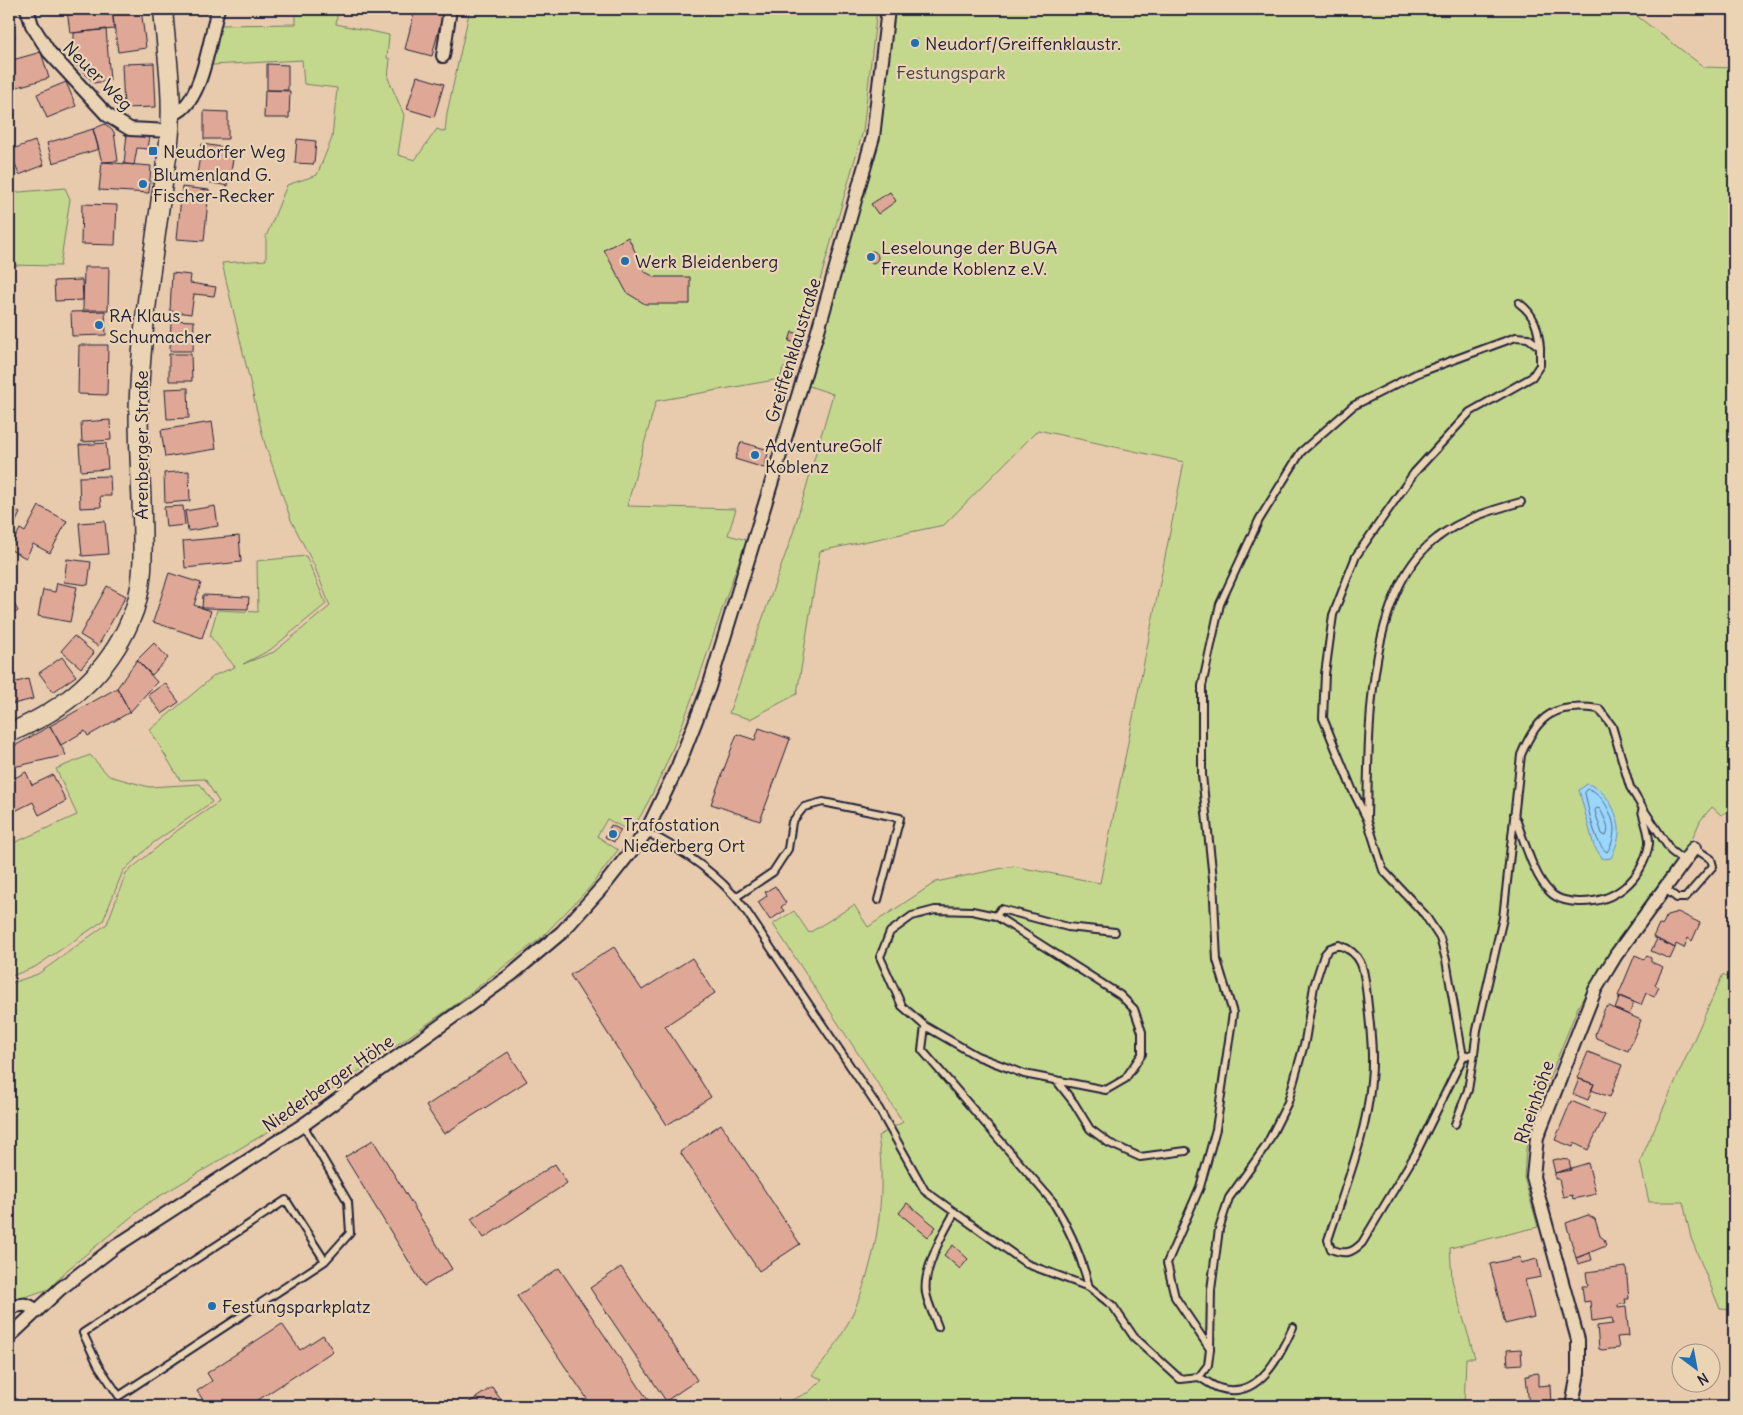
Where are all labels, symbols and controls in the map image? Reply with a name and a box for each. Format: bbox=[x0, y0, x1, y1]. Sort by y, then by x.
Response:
place label: Neudorf/Greiffenklaustr. bbox=[925, 32, 1121, 55]
street label: Neuer Weg bbox=[58, 36, 138, 116]
marker: Neudorf/Greiffenklaustr. bbox=[909, 37, 921, 49]
park label: Festungspark bbox=[896, 61, 1006, 84]
place label: Neudorfer Weg bbox=[163, 140, 286, 163]
marker: Neudorfer Weg bbox=[147, 145, 159, 157]
place label: Blumenland G. Fischer-Recker bbox=[153, 163, 275, 207]
marker: Blumenland G. Fischer-Recker bbox=[137, 178, 149, 190]
place label: Leselounge der BUGA Freunde Koblenz e.V. bbox=[881, 236, 1057, 280]
place label: Werk Bleidenberg bbox=[635, 250, 778, 273]
marker: Leselounge der BUGA Freunde Koblenz e.V. bbox=[865, 251, 877, 263]
marker: Werk Bleidenberg bbox=[619, 255, 631, 267]
street label: Greiffenklaustraße bbox=[760, 275, 826, 425]
place label: RA Klaus Schumacher bbox=[109, 304, 212, 348]
marker: RA Klaus Schumacher bbox=[93, 319, 105, 331]
street label: Arenberger Straße bbox=[130, 370, 153, 520]
place label: AdventureGolf Koblenz bbox=[765, 434, 883, 478]
marker: AdventureGolf Koblenz bbox=[749, 449, 761, 461]
place label: Trafostation Niederberg Ort bbox=[623, 813, 745, 857]
marker: Trafostation Niederberg Ort bbox=[607, 828, 619, 840]
street label: Niederberger Höhe bbox=[258, 1029, 398, 1137]
street label: Rheinhöhe bbox=[1509, 1057, 1559, 1147]
place label: Festungsparkplatz bbox=[222, 1295, 371, 1318]
marker: Festungsparkplatz bbox=[206, 1300, 218, 1312]
north arrow bbox=[1670, 1342, 1720, 1392]
text: N bbox=[1694, 1369, 1712, 1389]

